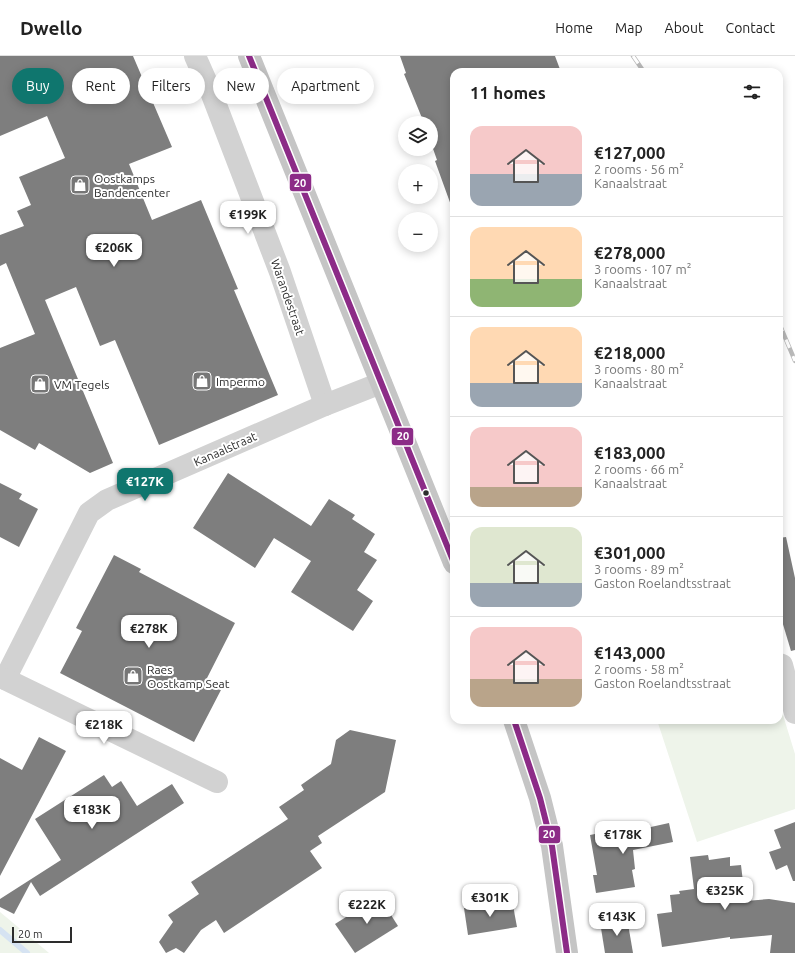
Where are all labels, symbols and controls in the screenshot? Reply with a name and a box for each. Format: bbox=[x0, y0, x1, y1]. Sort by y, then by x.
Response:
text: Dwello bbox=[20, 17, 82, 39]
text: Home bbox=[555, 20, 593, 36]
text: Map bbox=[615, 20, 643, 36]
text: About bbox=[665, 20, 704, 36]
text: Contact bbox=[726, 20, 775, 36]
chip: Buy bbox=[12, 68, 64, 104]
chip: Rent bbox=[72, 68, 130, 104]
chip: Filters bbox=[138, 68, 205, 104]
chip: New bbox=[213, 68, 269, 104]
chip: Apartment bbox=[277, 68, 374, 104]
icon: filters bbox=[741, 81, 763, 103]
text: 11 homes bbox=[470, 83, 546, 102]
map controls bbox=[398, 116, 438, 252]
button: layers bbox=[398, 116, 438, 156]
icon: home bbox=[502, 142, 550, 190]
text: €127,000 bbox=[594, 143, 665, 162]
text: 2 rooms · 56 m² bbox=[594, 162, 684, 176]
button: + bbox=[398, 164, 438, 204]
place label: Oostkamps Bandencenter bbox=[94, 172, 170, 199]
line badge: 20 bbox=[289, 173, 312, 192]
shop icon: Oostkamps Bandencenter bbox=[69, 174, 91, 196]
text: Kanaalstraat bbox=[594, 176, 667, 190]
text: 20 bbox=[294, 177, 306, 189]
pin: €199K bbox=[220, 201, 276, 235]
text: €199K bbox=[229, 207, 267, 221]
button: − bbox=[398, 212, 438, 252]
pin: €206K bbox=[86, 234, 142, 268]
text: €206K bbox=[95, 240, 133, 254]
icon: home bbox=[502, 243, 550, 291]
text: €278,000 bbox=[594, 243, 665, 262]
street label: Warandestraat bbox=[269, 257, 307, 337]
text: 3 rooms · 107 m² bbox=[594, 262, 691, 276]
text: Kanaalstraat bbox=[594, 276, 667, 290]
icon: home bbox=[502, 343, 550, 391]
text: €218,000 bbox=[594, 343, 665, 362]
text: 3 rooms · 80 m² bbox=[594, 362, 684, 376]
shop icon: Impermo bbox=[191, 370, 213, 392]
shop icon: VM Tegels bbox=[29, 373, 51, 395]
place label: Impermo bbox=[216, 375, 265, 388]
text: Kanaalstraat bbox=[594, 376, 667, 390]
place label: VM Tegels bbox=[54, 378, 109, 391]
line badge: 20 bbox=[391, 427, 414, 446]
street label: Kanaalstraat bbox=[192, 429, 259, 469]
text: 20 bbox=[397, 430, 409, 442]
icon: home bbox=[502, 443, 550, 491]
text: €183,000 bbox=[594, 443, 665, 462]
text: 2 rooms · 66 m² bbox=[594, 462, 684, 476]
pin: €127K bbox=[117, 468, 173, 502]
text: €127K bbox=[126, 474, 164, 488]
text: Kanaalstraat bbox=[594, 476, 667, 490]
unlabelled marker bbox=[421, 488, 431, 498]
icon: home bbox=[502, 543, 550, 591]
text: €301,000 bbox=[594, 543, 665, 562]
text: 3 rooms · 89 m² bbox=[594, 562, 684, 576]
text: Gaston Roelandtsstraat bbox=[594, 576, 731, 590]
pin: €278K bbox=[121, 615, 177, 649]
text: €278K bbox=[130, 621, 168, 635]
icon: home bbox=[502, 643, 550, 691]
text: €143,000 bbox=[594, 643, 665, 662]
text: 2 rooms · 58 m² bbox=[594, 662, 684, 676]
place label: Raes Oostkamp Seat bbox=[147, 663, 230, 690]
shop icon: Raes Oostkamp Seat bbox=[122, 665, 144, 687]
text: Gaston Roelandtsstraat bbox=[594, 676, 731, 690]
pin: €218K bbox=[76, 711, 132, 745]
text: €218K bbox=[85, 717, 123, 731]
pin: €183K bbox=[64, 796, 120, 830]
text: €183K bbox=[73, 802, 111, 816]
pin: €178K bbox=[595, 821, 651, 855]
line badge: 20 bbox=[538, 825, 561, 844]
text: €178K bbox=[604, 827, 642, 841]
text: 20 bbox=[543, 828, 555, 840]
pin: €325K bbox=[697, 877, 753, 911]
text: €325K bbox=[706, 883, 744, 897]
pin: €301K bbox=[462, 884, 518, 918]
text: €301K bbox=[471, 890, 509, 904]
pin: €222K bbox=[339, 891, 395, 925]
text: €222K bbox=[348, 897, 386, 911]
pin: €143K bbox=[589, 903, 645, 937]
text: €143K bbox=[598, 909, 636, 923]
scale bar bbox=[12, 925, 72, 944]
text: 20 m bbox=[18, 928, 42, 940]

